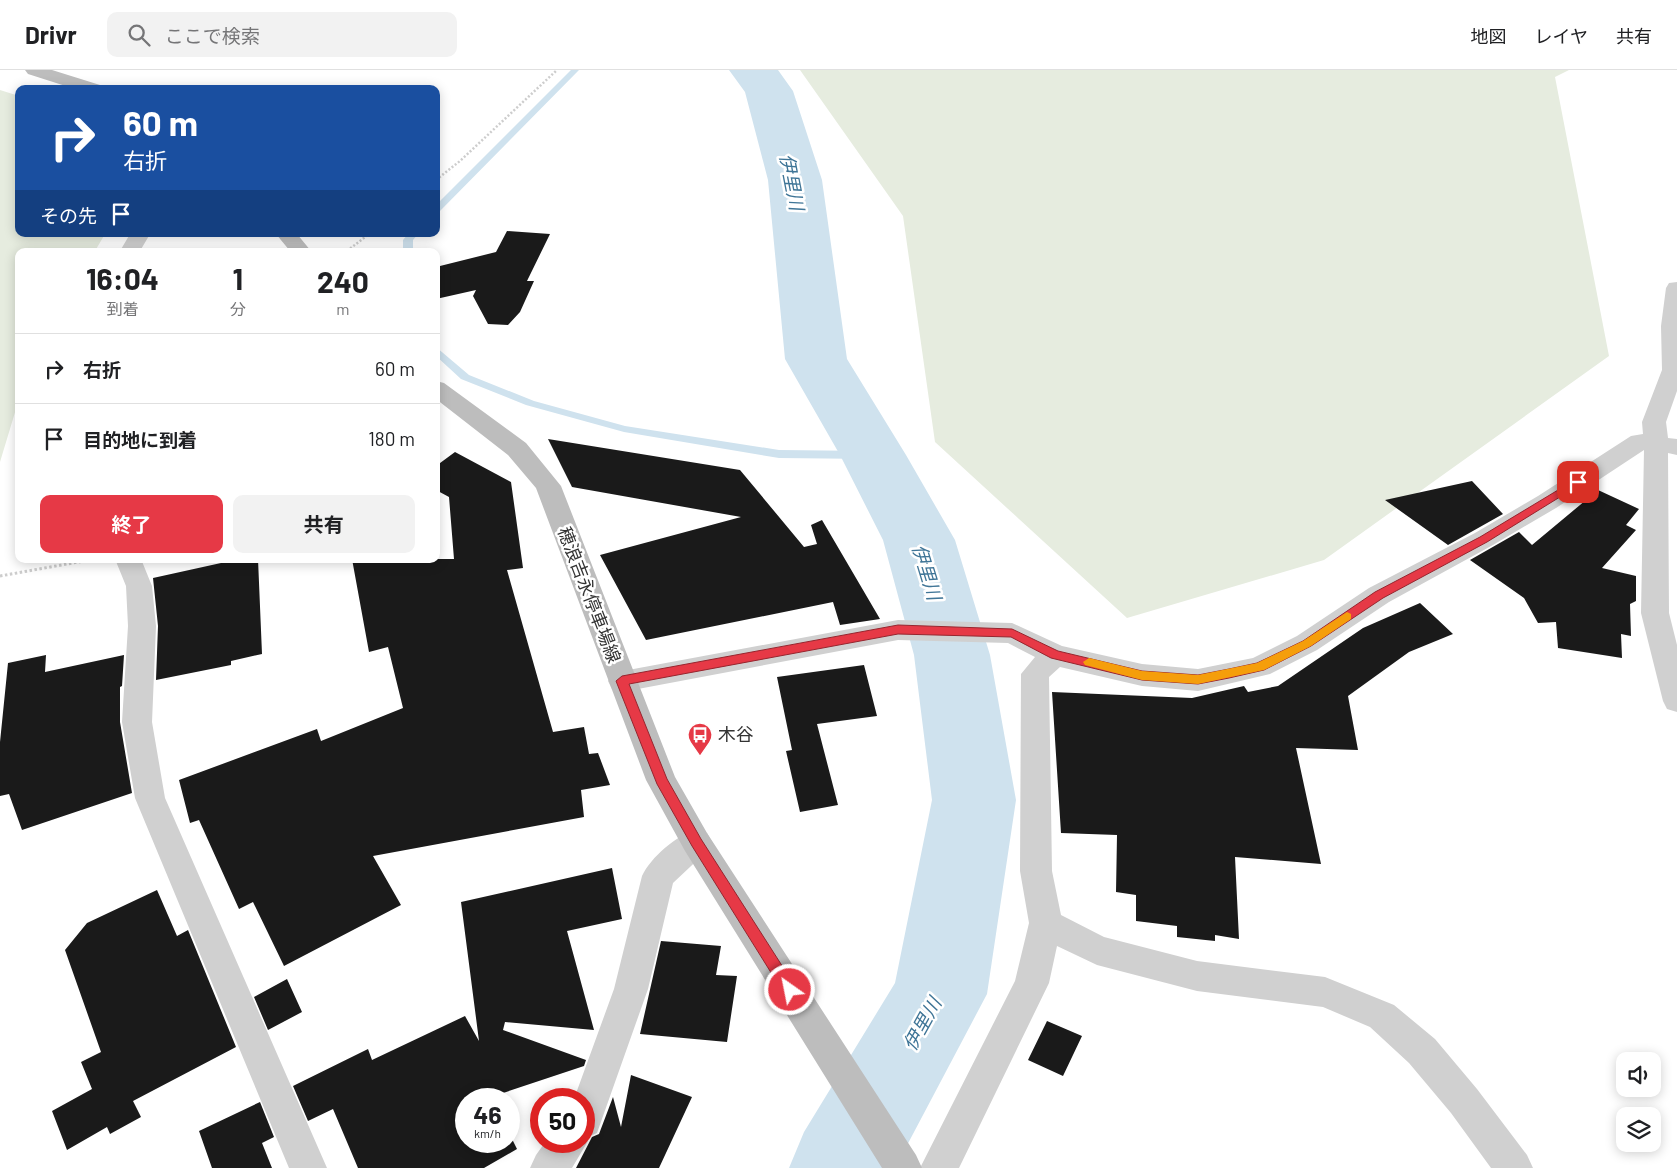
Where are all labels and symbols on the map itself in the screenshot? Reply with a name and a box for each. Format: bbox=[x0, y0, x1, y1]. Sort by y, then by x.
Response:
water label: 伊里川 bbox=[776, 152, 810, 214]
pin bbox=[1557, 461, 1599, 503]
street label: 穂浪吉永停車場線 bbox=[554, 523, 626, 666]
water label: 伊里川 bbox=[908, 541, 947, 604]
bus stop icon: 木谷 bbox=[687, 722, 713, 756]
place label: 木谷 bbox=[718, 723, 754, 745]
position arrow bbox=[763, 963, 815, 1015]
water label: 伊里川 bbox=[898, 992, 946, 1054]
speed limit sign: 50 bbox=[530, 1088, 595, 1153]

